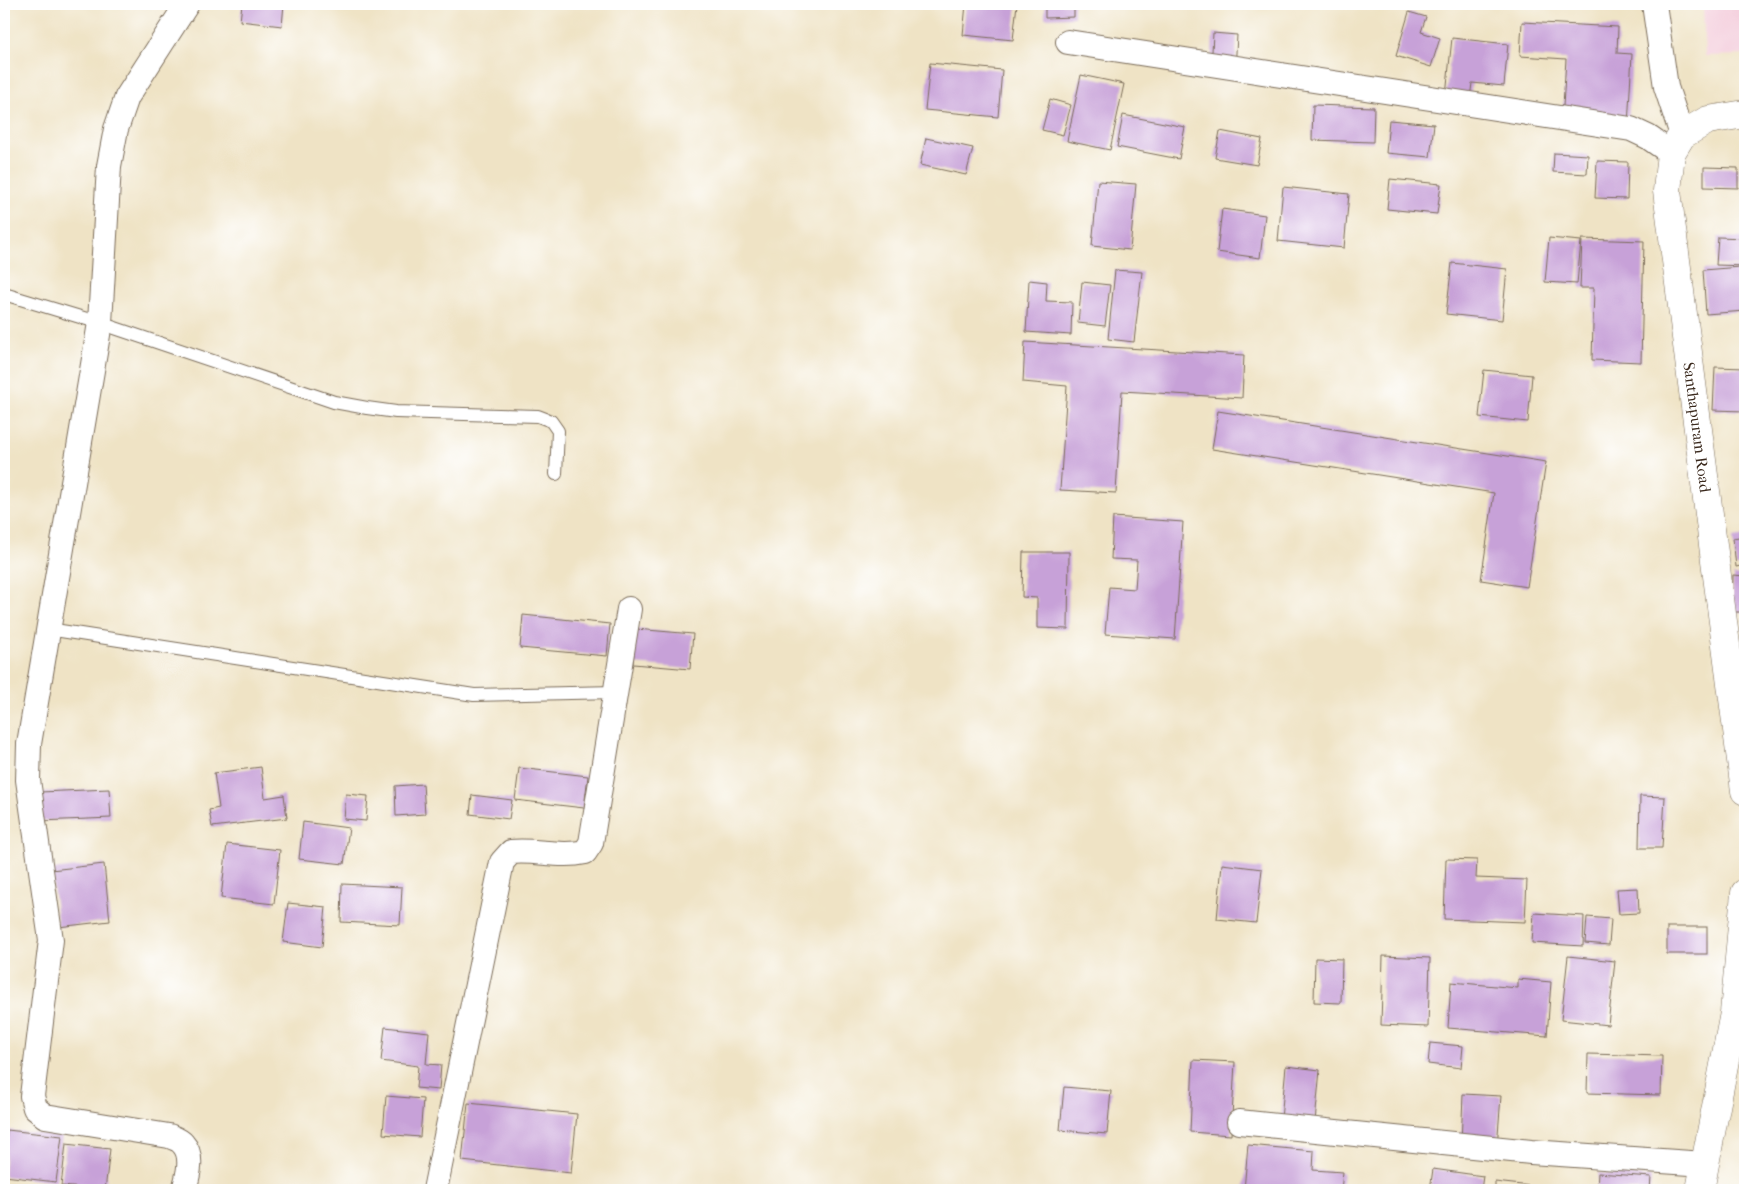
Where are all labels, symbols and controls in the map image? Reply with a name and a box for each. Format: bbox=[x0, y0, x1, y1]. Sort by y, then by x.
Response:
street label: Santhapuram Road bbox=[1679, 361, 1715, 494]

